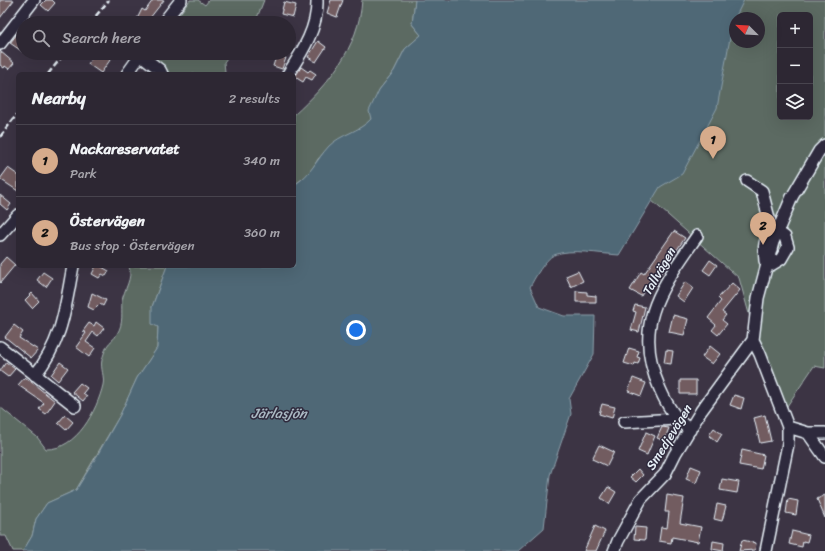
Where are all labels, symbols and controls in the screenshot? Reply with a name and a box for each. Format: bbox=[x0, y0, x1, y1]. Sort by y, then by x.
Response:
north arrow bbox=[729, 12, 765, 48]
map controls bbox=[777, 12, 813, 120]
button: + bbox=[777, 12, 813, 48]
search box bbox=[16, 16, 296, 60]
text: Search here bbox=[62, 25, 141, 51]
icon: search bbox=[30, 27, 52, 49]
button: − bbox=[777, 48, 813, 84]
text: Nearby bbox=[32, 83, 86, 113]
button: layers bbox=[777, 84, 813, 120]
text: 2 results bbox=[229, 87, 280, 110]
pin: 1 bbox=[700, 126, 726, 159]
text: Nackareservatet bbox=[70, 136, 180, 162]
text: 1 bbox=[42, 149, 48, 172]
text: 340 m bbox=[243, 149, 280, 172]
text: Park bbox=[70, 162, 97, 185]
text: Östervägen bbox=[70, 208, 145, 234]
pin: 2 bbox=[750, 212, 776, 245]
text: 2 bbox=[41, 221, 49, 244]
text: 360 m bbox=[244, 221, 280, 244]
text: Bus stop · Östervägen bbox=[70, 234, 194, 257]
street label: Tallvägen bbox=[636, 242, 682, 300]
your location bbox=[346, 320, 366, 340]
street label: Smedjevägen bbox=[639, 399, 699, 475]
water label: Järlasjön bbox=[251, 401, 308, 426]

